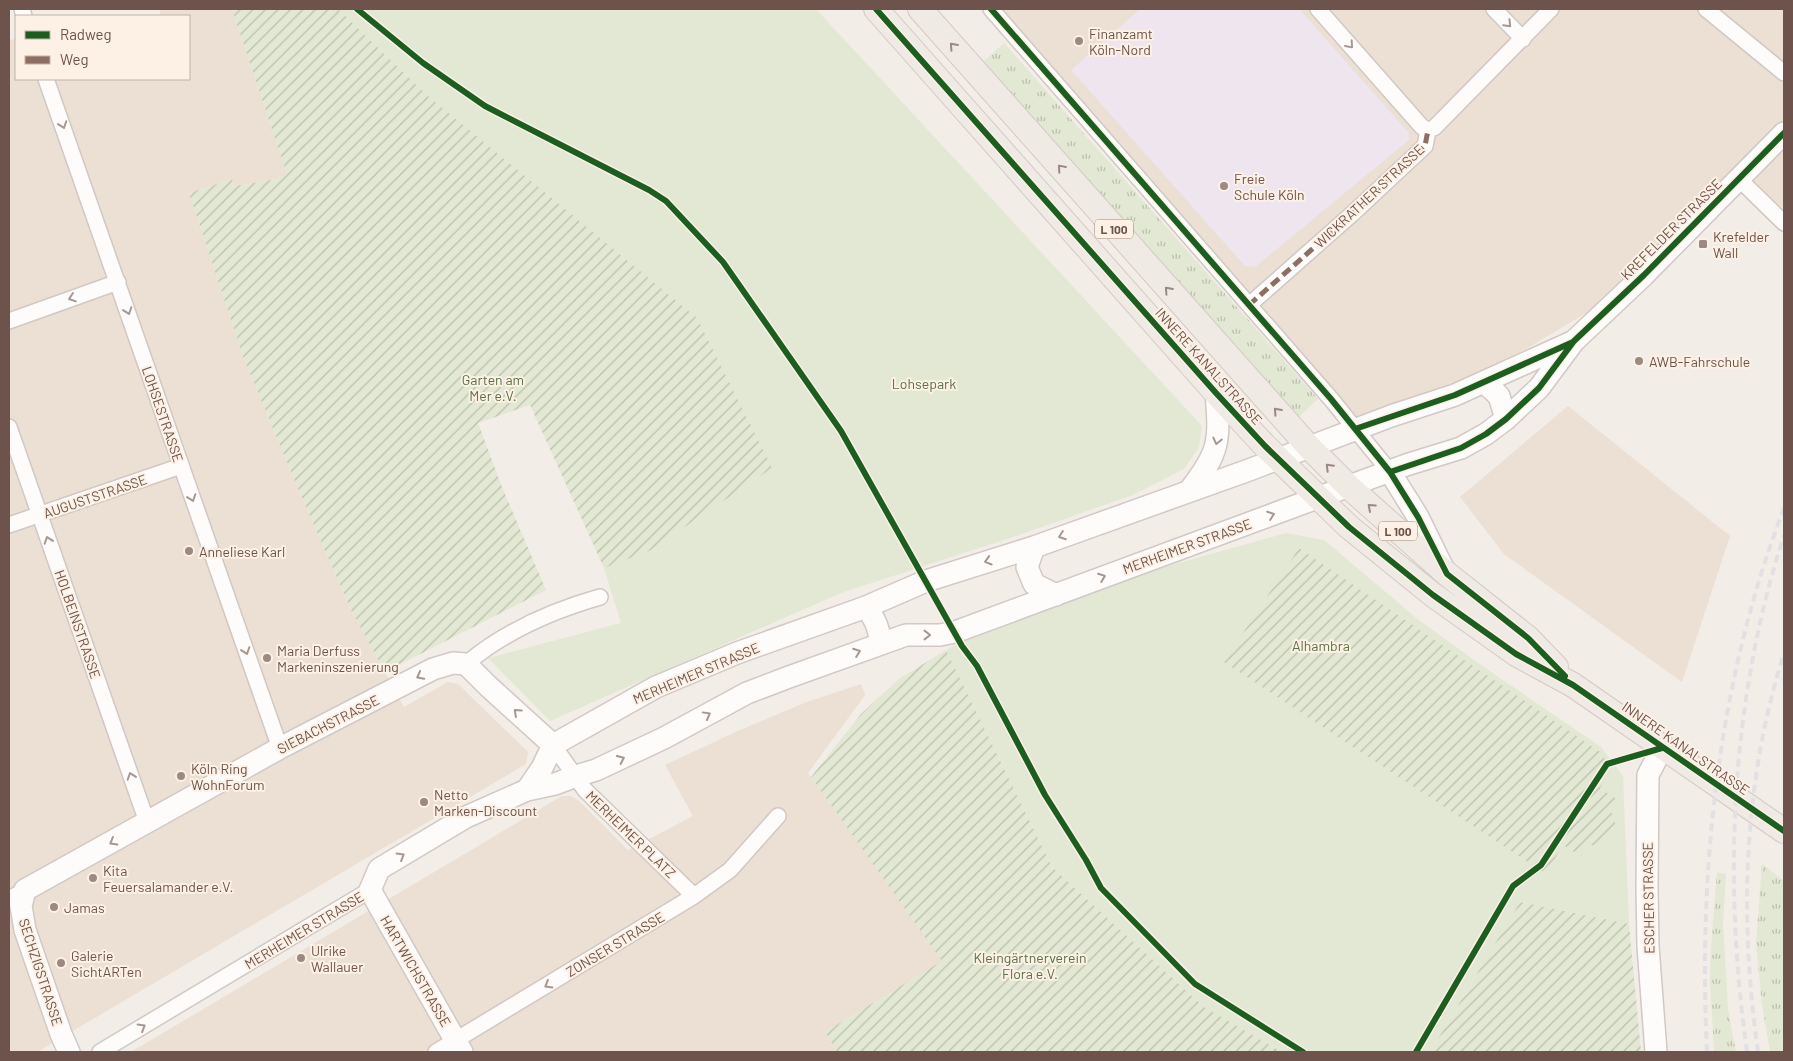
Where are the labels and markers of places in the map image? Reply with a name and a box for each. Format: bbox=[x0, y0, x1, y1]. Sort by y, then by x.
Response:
place label: Finanzamt Köln-Nord bbox=[1089, 25, 1153, 58]
marker: Finanzamt Köln-Nord bbox=[1073, 35, 1085, 47]
place label: Freie Schule Köln bbox=[1234, 170, 1305, 203]
marker: Freie Schule Köln bbox=[1218, 180, 1230, 192]
place label: Krefelder Wall bbox=[1713, 228, 1769, 261]
marker: Krefelder Wall bbox=[1697, 238, 1709, 250]
place label: AWB-Fahrschule bbox=[1649, 353, 1750, 370]
marker: AWB-Fahrschule bbox=[1633, 355, 1645, 367]
place label: Anneliese Karl bbox=[199, 543, 285, 560]
marker: Anneliese Karl bbox=[183, 545, 195, 557]
place label: Maria Derfuss Markeninszenierung bbox=[277, 642, 399, 675]
marker: Maria Derfuss Markeninszenierung bbox=[261, 652, 273, 664]
place label: Köln Ring WohnForum bbox=[191, 760, 265, 793]
marker: Köln Ring WohnForum bbox=[175, 770, 187, 782]
place label: Netto Marken-Discount bbox=[434, 786, 537, 819]
marker: Netto Marken-Discount bbox=[418, 796, 430, 808]
place label: Kita Feuersalamander e.V. bbox=[103, 862, 233, 895]
marker: Kita Feuersalamander e.V. bbox=[87, 872, 99, 884]
place label: Jamas bbox=[64, 899, 105, 916]
marker: Jamas bbox=[48, 901, 60, 913]
place label: Ulrike Wallauer bbox=[311, 942, 363, 975]
place label: Galerie SichtARTen bbox=[71, 947, 142, 980]
marker: Ulrike Wallauer bbox=[295, 952, 307, 964]
marker: Galerie SichtARTen bbox=[55, 957, 67, 969]

